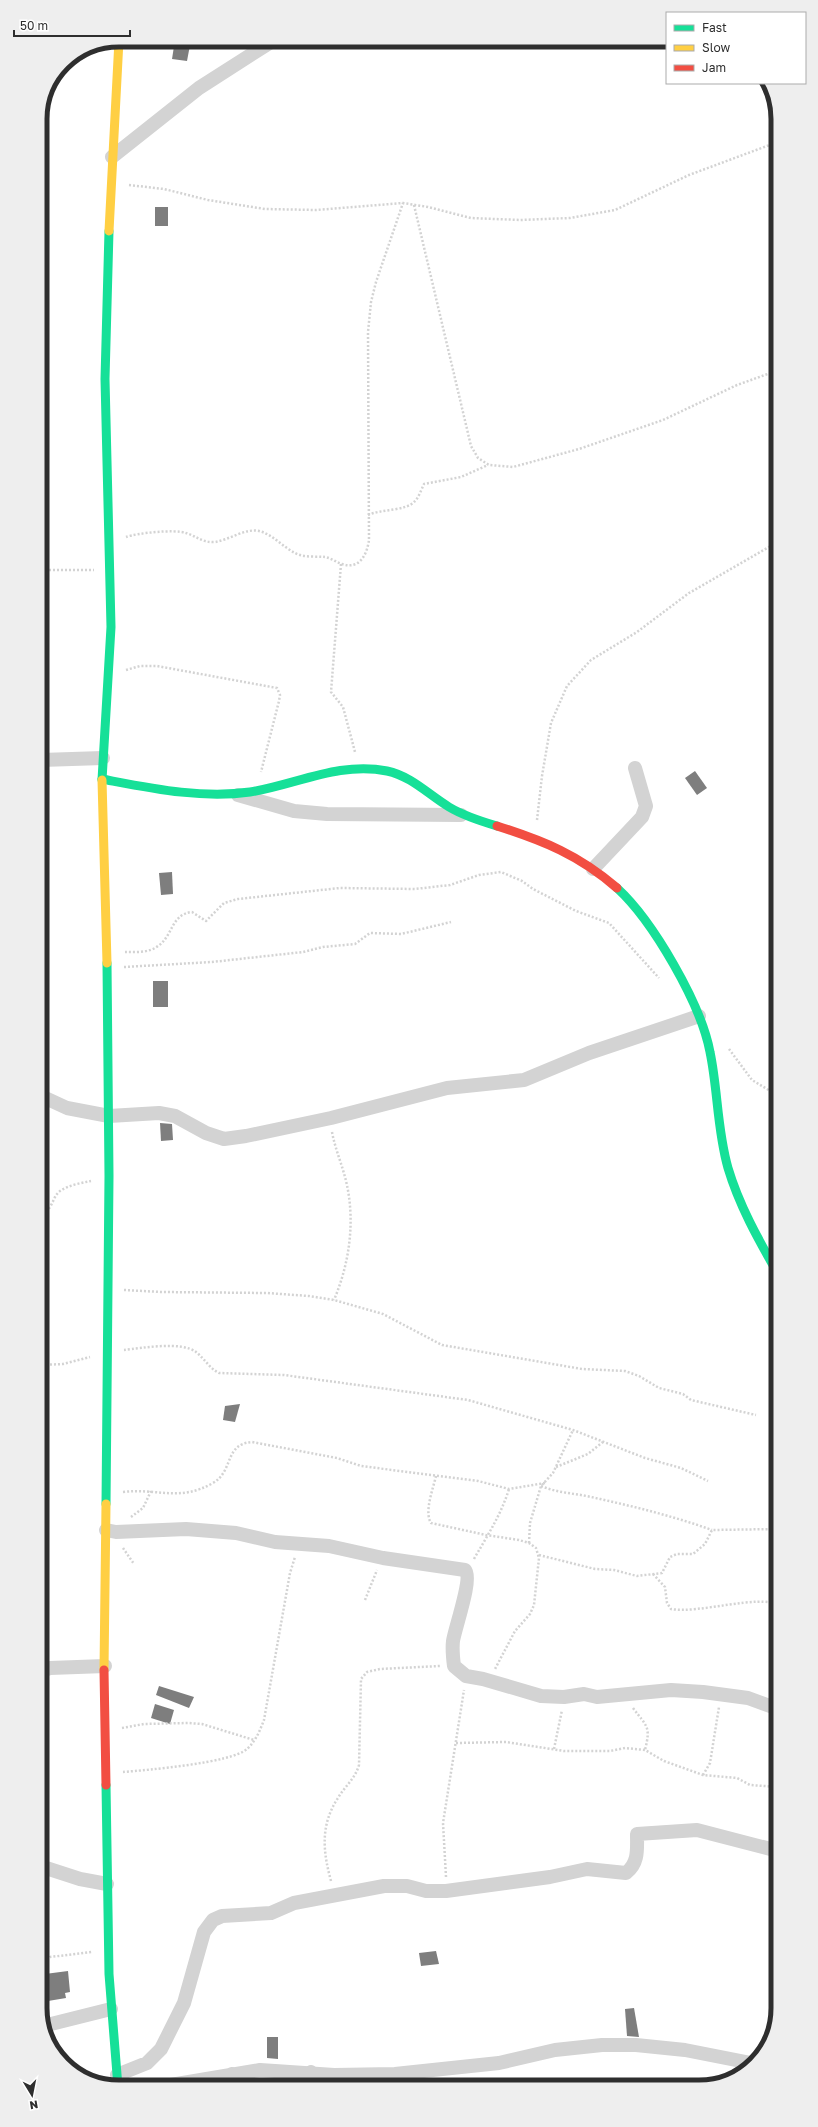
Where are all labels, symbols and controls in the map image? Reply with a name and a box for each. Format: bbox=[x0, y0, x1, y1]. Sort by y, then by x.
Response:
scale bar bbox=[14, 12, 130, 38]
legend bbox=[666, 12, 806, 84]
text: 50 m bbox=[20, 18, 48, 33]
text: Fast bbox=[702, 20, 727, 35]
text: Slow bbox=[702, 40, 730, 55]
text: Jam bbox=[702, 60, 726, 75]
north arrow bbox=[12, 2075, 52, 2115]
text: N bbox=[29, 2098, 39, 2112]

